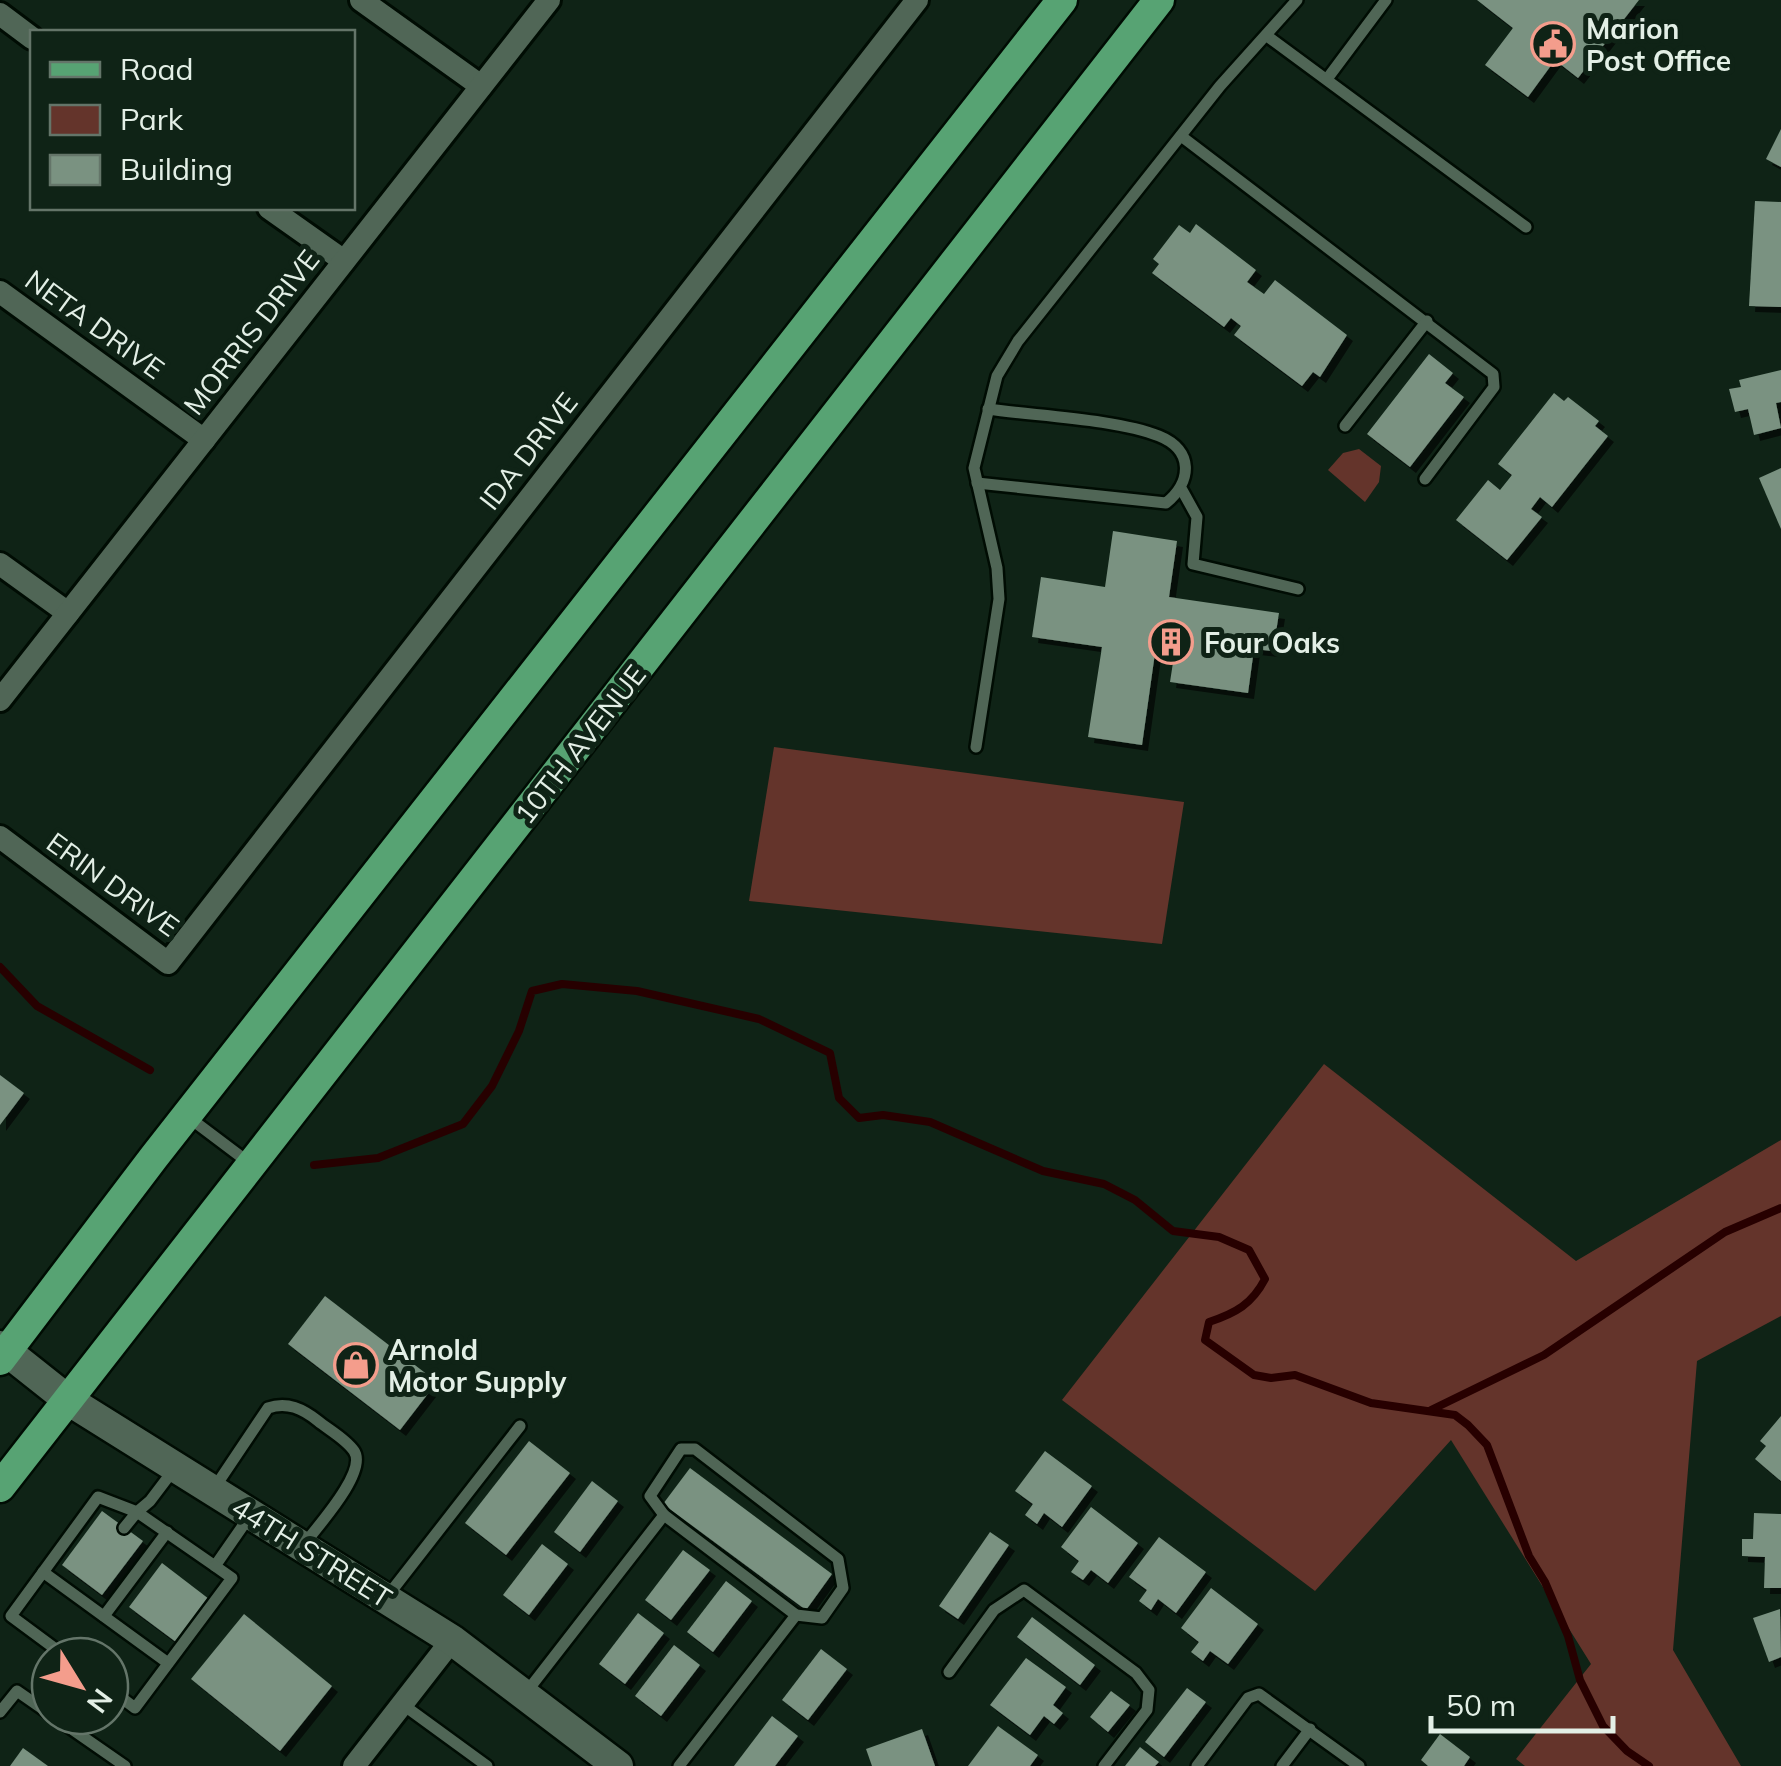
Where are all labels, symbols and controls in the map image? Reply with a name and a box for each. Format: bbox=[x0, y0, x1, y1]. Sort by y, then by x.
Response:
place label: Marion Post Office bbox=[1586, 11, 1731, 78]
public building icon: Marion Post Office bbox=[1530, 21, 1576, 67]
legend bbox=[30, 30, 355, 210]
text: Road bbox=[120, 50, 194, 88]
text: Park bbox=[120, 100, 184, 138]
text: Building bbox=[120, 150, 233, 188]
street label: MORRIS DRIVE bbox=[176, 242, 326, 422]
street label: NETA DRIVE bbox=[19, 262, 171, 386]
street label: IDA DRIVE bbox=[471, 385, 585, 517]
building icon: Four Oaks bbox=[1148, 619, 1194, 665]
place label: Four Oaks bbox=[1204, 625, 1340, 660]
street label: 10TH AVENUE bbox=[507, 658, 653, 830]
street label: ERIN DRIVE bbox=[40, 824, 186, 944]
place label: Arnold Motor Supply bbox=[388, 1332, 567, 1399]
shop icon: Arnold Motor Supply bbox=[333, 1342, 379, 1388]
street label: 44TH STREET bbox=[226, 1489, 399, 1615]
north arrow bbox=[30, 1636, 130, 1736]
scale bar bbox=[1431, 1671, 1614, 1733]
text: N bbox=[80, 1682, 121, 1720]
text: 50 m bbox=[1446, 1686, 1516, 1724]

